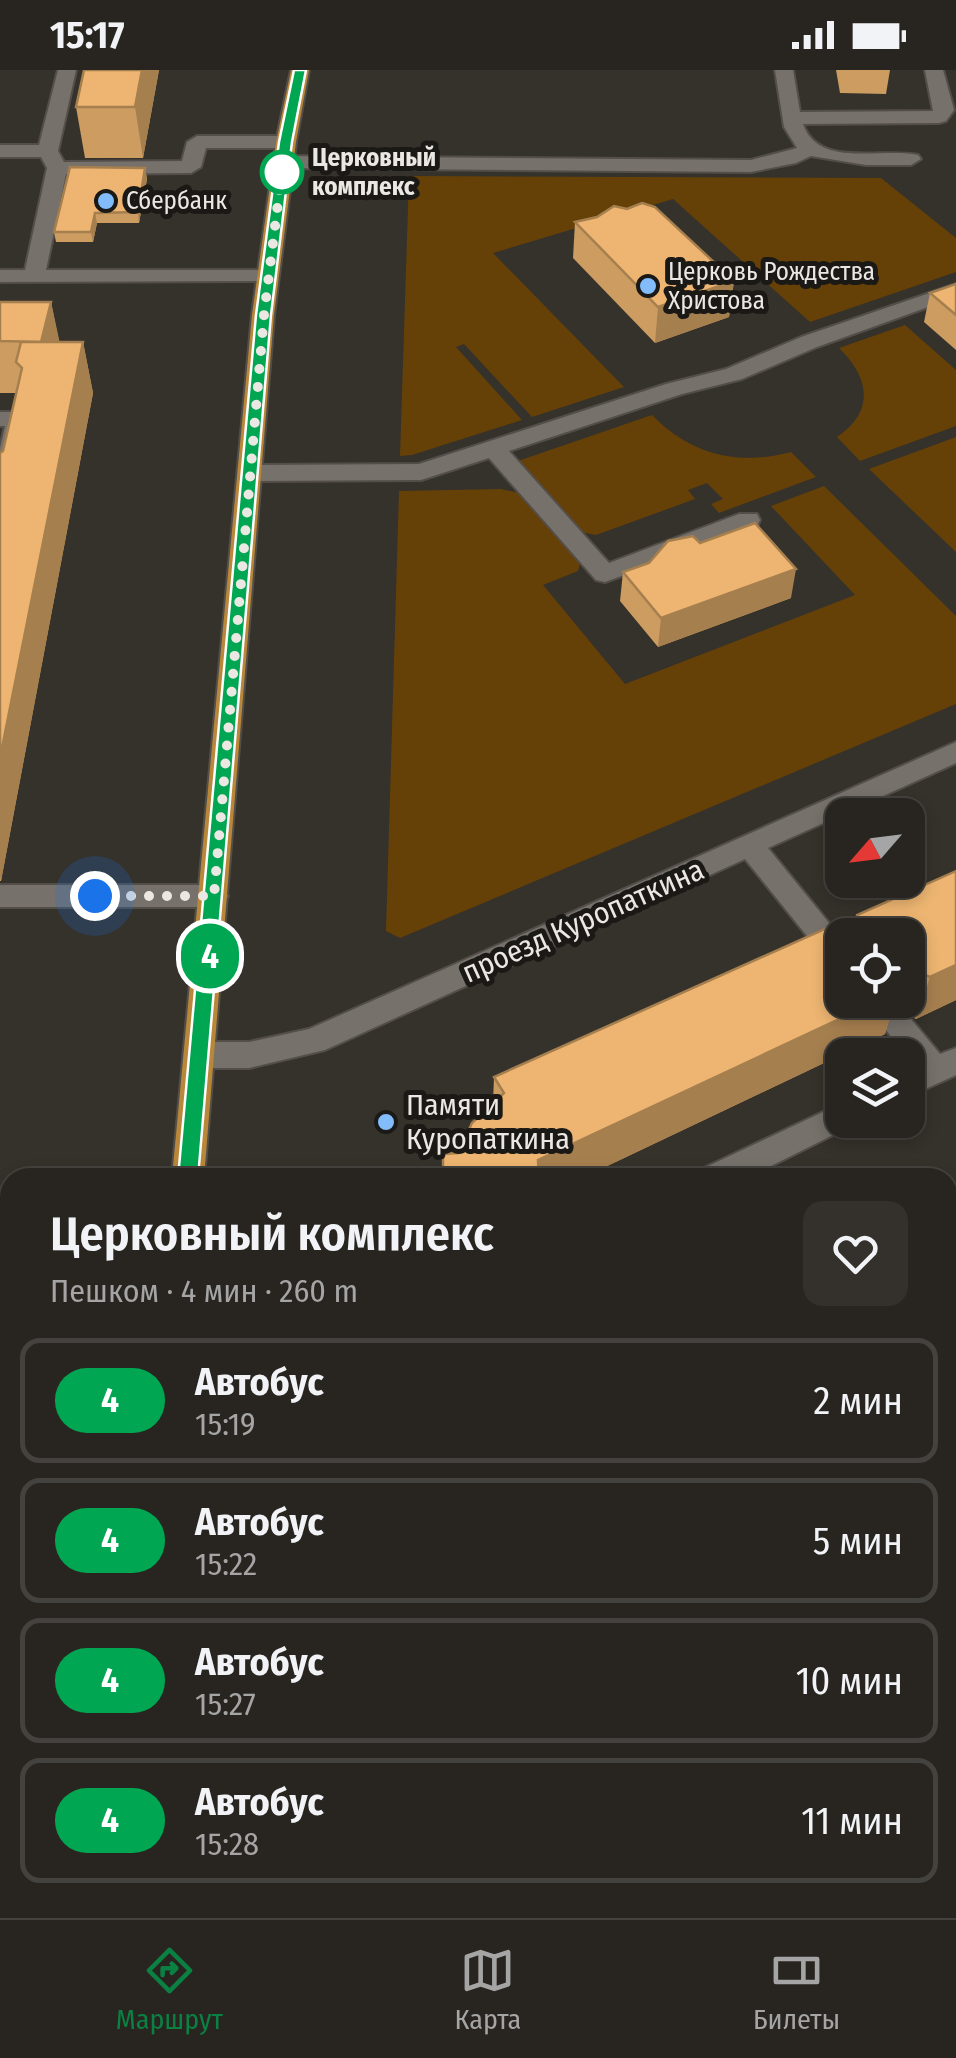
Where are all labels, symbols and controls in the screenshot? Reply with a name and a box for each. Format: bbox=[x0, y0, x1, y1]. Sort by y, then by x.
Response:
text: 15:17 bbox=[50, 12, 124, 58]
place label: Церковный комплекс bbox=[312, 143, 436, 202]
marker: Церковный комплекс bbox=[261, 151, 303, 193]
place label: Сбербанк bbox=[126, 186, 227, 216]
marker: Сбербанк bbox=[95, 190, 117, 212]
place label: Церковь Рождества Христова bbox=[668, 257, 875, 316]
marker: Церковь Рождества Христова bbox=[637, 275, 659, 297]
north arrow bbox=[825, 798, 925, 898]
map controls bbox=[825, 798, 925, 1138]
street label: проезд Куропаткина bbox=[457, 851, 709, 991]
your location bbox=[70, 871, 120, 921]
button: locate bbox=[825, 918, 925, 1018]
line badge: 4 bbox=[178, 924, 242, 988]
text: 4 bbox=[201, 935, 219, 977]
button: layers bbox=[825, 1038, 925, 1138]
place label: Памяти Куропаткина bbox=[406, 1087, 570, 1157]
marker: Памяти Куропаткина bbox=[375, 1111, 397, 1133]
button: heart bbox=[803, 1201, 908, 1306]
text: Церковный комплекс bbox=[50, 1205, 494, 1263]
text: Пешком · 4 мин · 260 m bbox=[50, 1272, 358, 1310]
text: Автобус bbox=[195, 1359, 324, 1405]
text: 2 мин bbox=[814, 1378, 903, 1424]
text: 4 bbox=[101, 1379, 119, 1421]
text: 15:19 bbox=[195, 1405, 256, 1443]
text: Автобус bbox=[195, 1499, 324, 1545]
text: 5 мин bbox=[813, 1518, 903, 1564]
text: 4 bbox=[101, 1519, 119, 1561]
text: 15:22 bbox=[195, 1545, 257, 1583]
text: Автобус bbox=[195, 1639, 324, 1685]
text: 10 мин bbox=[796, 1658, 903, 1704]
text: 4 bbox=[101, 1659, 119, 1701]
text: 15:27 bbox=[195, 1685, 256, 1723]
text: Автобус bbox=[195, 1779, 324, 1825]
text: 11 мин bbox=[801, 1798, 903, 1844]
text: 4 bbox=[101, 1799, 119, 1841]
text: 15:28 bbox=[195, 1825, 259, 1863]
tab: Маршрут bbox=[116, 1943, 223, 2036]
tab: Карта bbox=[455, 1943, 521, 2036]
tab: Билеты bbox=[753, 1943, 840, 2036]

